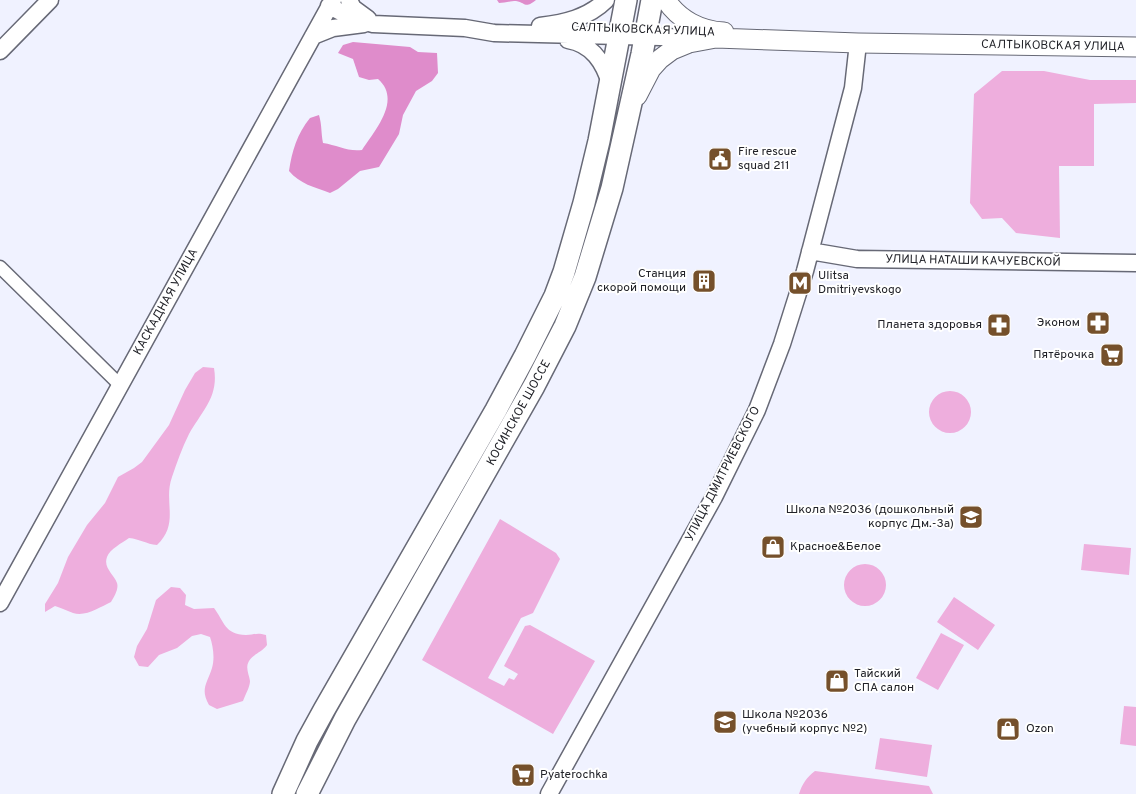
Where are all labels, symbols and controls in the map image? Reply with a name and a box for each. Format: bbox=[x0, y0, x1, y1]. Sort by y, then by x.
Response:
street label: САЛТЫКОВСКАЯ УЛИЦА bbox=[571, 19, 715, 41]
street label: САЛТЫКОВСКАЯ УЛИЦА bbox=[981, 37, 1125, 55]
place label: Fire rescue squad 211 bbox=[738, 144, 797, 174]
public building icon: Fire rescue squad 211 bbox=[707, 146, 733, 172]
street label: КАСКАДНАЯ УЛИЦА bbox=[130, 246, 202, 358]
street label: УЛИЦА НАТАШИ КАЧУЕВСКОЙ bbox=[885, 251, 1061, 271]
place label: Станция скорой помощи bbox=[597, 266, 686, 296]
building icon: Станция скорой помощи bbox=[691, 268, 717, 294]
place label: Ulitsa Dmitriyevskogo bbox=[818, 268, 902, 298]
metro station icon: Ulitsa Dmitriyevskogo bbox=[787, 270, 813, 296]
pharmacy icon: Эконом bbox=[1085, 310, 1111, 336]
pharmacy icon: Планета здоровья bbox=[986, 312, 1012, 338]
place label: Эконом bbox=[1037, 315, 1080, 331]
place label: Планета здоровья bbox=[877, 317, 982, 333]
supermarket icon: Пятёрочка bbox=[1099, 342, 1125, 368]
place label: Пятёрочка bbox=[1033, 347, 1094, 363]
street label: КОСИНСКОЕ ШОССЕ bbox=[483, 357, 555, 469]
street label: УЛИЦА ДМИТРИЕВСКОГО bbox=[682, 404, 764, 544]
place label: Школа №2036 (дошкольный корпус Дм.-3а) bbox=[786, 502, 954, 532]
school or university icon: Школа №2036 (дошкольный корпус Дм.-3а) bbox=[958, 504, 984, 530]
shop icon: Красное&Белое bbox=[760, 534, 786, 560]
place label: Красное&Белое bbox=[790, 539, 881, 555]
place label: Тайский СПА салон bbox=[854, 666, 914, 696]
shop icon: Тайский СПА салон bbox=[824, 668, 850, 694]
place label: Школа №2036 (учебный корпус №2) bbox=[742, 707, 867, 737]
school or university icon: Школа №2036 (учебный корпус №2) bbox=[712, 709, 738, 735]
shop icon: Ozon bbox=[995, 716, 1021, 742]
place label: Ozon bbox=[1026, 721, 1054, 737]
supermarket icon: Pyaterochka bbox=[510, 762, 536, 788]
place label: Pyaterochka bbox=[540, 767, 608, 783]

